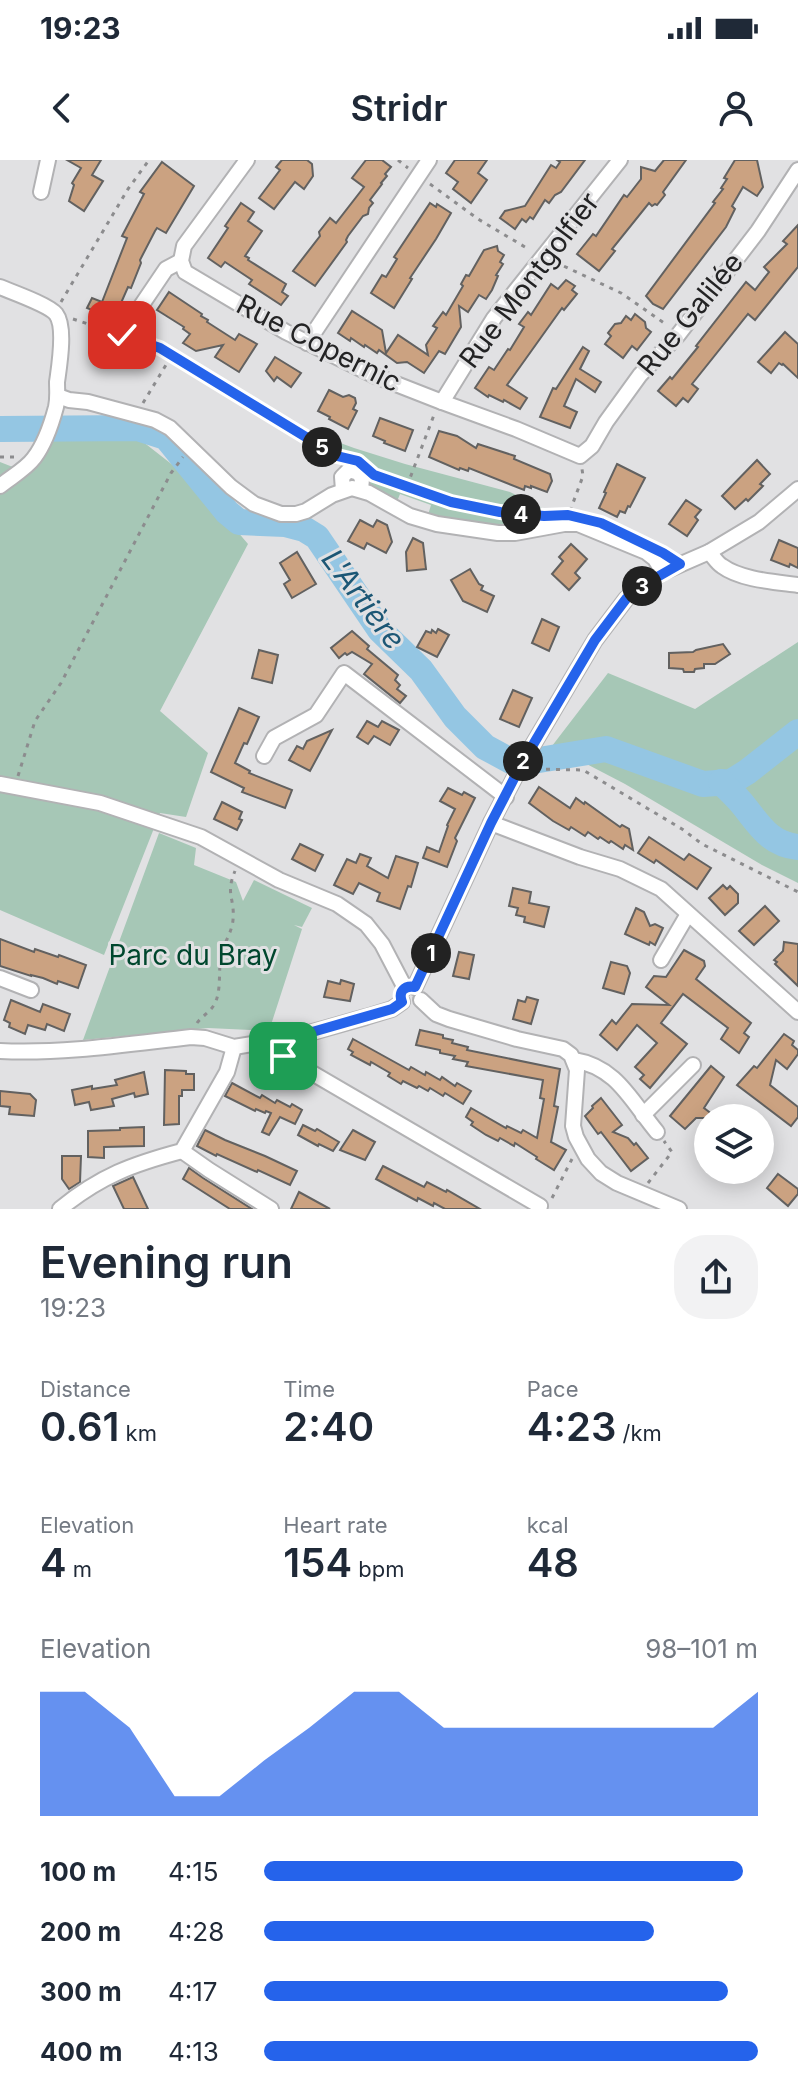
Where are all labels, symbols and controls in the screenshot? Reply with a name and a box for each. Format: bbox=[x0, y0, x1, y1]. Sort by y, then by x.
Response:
text: 19:23 bbox=[40, 10, 121, 46]
icon: back bbox=[40, 86, 84, 130]
text: Stridr bbox=[351, 86, 447, 130]
icon: person bbox=[714, 86, 758, 130]
street label: Rue Montgolfier bbox=[452, 185, 606, 375]
street label: Rue Galilée bbox=[630, 246, 750, 382]
street label: Rue Copernic bbox=[231, 287, 407, 399]
pin bbox=[88, 301, 156, 369]
icon: check bbox=[100, 313, 144, 357]
pin: 5 bbox=[302, 427, 342, 467]
text: 5 bbox=[315, 434, 329, 460]
pin: 4 bbox=[501, 494, 541, 534]
text: 4 bbox=[514, 501, 528, 527]
water label: L'Artière bbox=[315, 542, 413, 656]
pin: 3 bbox=[622, 566, 662, 606]
text: 3 bbox=[635, 573, 649, 599]
pin: 2 bbox=[503, 741, 543, 781]
text: 2 bbox=[516, 748, 530, 774]
pin: 1 bbox=[411, 933, 451, 973]
park label: Parc du Bray bbox=[108, 938, 278, 972]
text: 1 bbox=[426, 940, 436, 966]
pin bbox=[249, 1022, 317, 1090]
icon: arrive bbox=[261, 1034, 305, 1078]
map controls bbox=[694, 1104, 774, 1184]
button: layers bbox=[694, 1104, 774, 1184]
text: Evening run bbox=[40, 1235, 293, 1289]
button: share bbox=[674, 1235, 758, 1319]
text: 19:23 bbox=[40, 1292, 106, 1323]
text: Distance bbox=[40, 1376, 131, 1402]
text: Time bbox=[283, 1376, 335, 1402]
text: Pace bbox=[527, 1376, 578, 1402]
text: 0.61 bbox=[40, 1402, 119, 1451]
text: 2:40 bbox=[283, 1402, 374, 1451]
text: 4:23 bbox=[527, 1402, 616, 1451]
text: km bbox=[119, 1420, 157, 1446]
text: /km bbox=[616, 1420, 662, 1446]
text: Elevation bbox=[40, 1512, 134, 1538]
text: Heart rate bbox=[283, 1512, 388, 1538]
text: kcal bbox=[527, 1512, 569, 1538]
text: 4 bbox=[40, 1538, 67, 1587]
text: 154 bbox=[283, 1538, 352, 1587]
text: 48 bbox=[527, 1538, 579, 1587]
text: m bbox=[67, 1556, 92, 1582]
text: bpm bbox=[352, 1556, 404, 1582]
text: Elevation bbox=[40, 1633, 151, 1664]
text: 98–101 m bbox=[645, 1633, 758, 1664]
text: 100 m bbox=[40, 1856, 116, 1887]
text: 4:15 bbox=[168, 1856, 219, 1887]
text: 200 m bbox=[40, 1916, 121, 1947]
text: 4:28 bbox=[168, 1916, 224, 1947]
text: 300 m bbox=[40, 1976, 122, 2007]
text: 4:17 bbox=[168, 1976, 218, 2007]
text: 400 m bbox=[40, 2036, 123, 2067]
text: 4:13 bbox=[168, 2036, 219, 2067]

